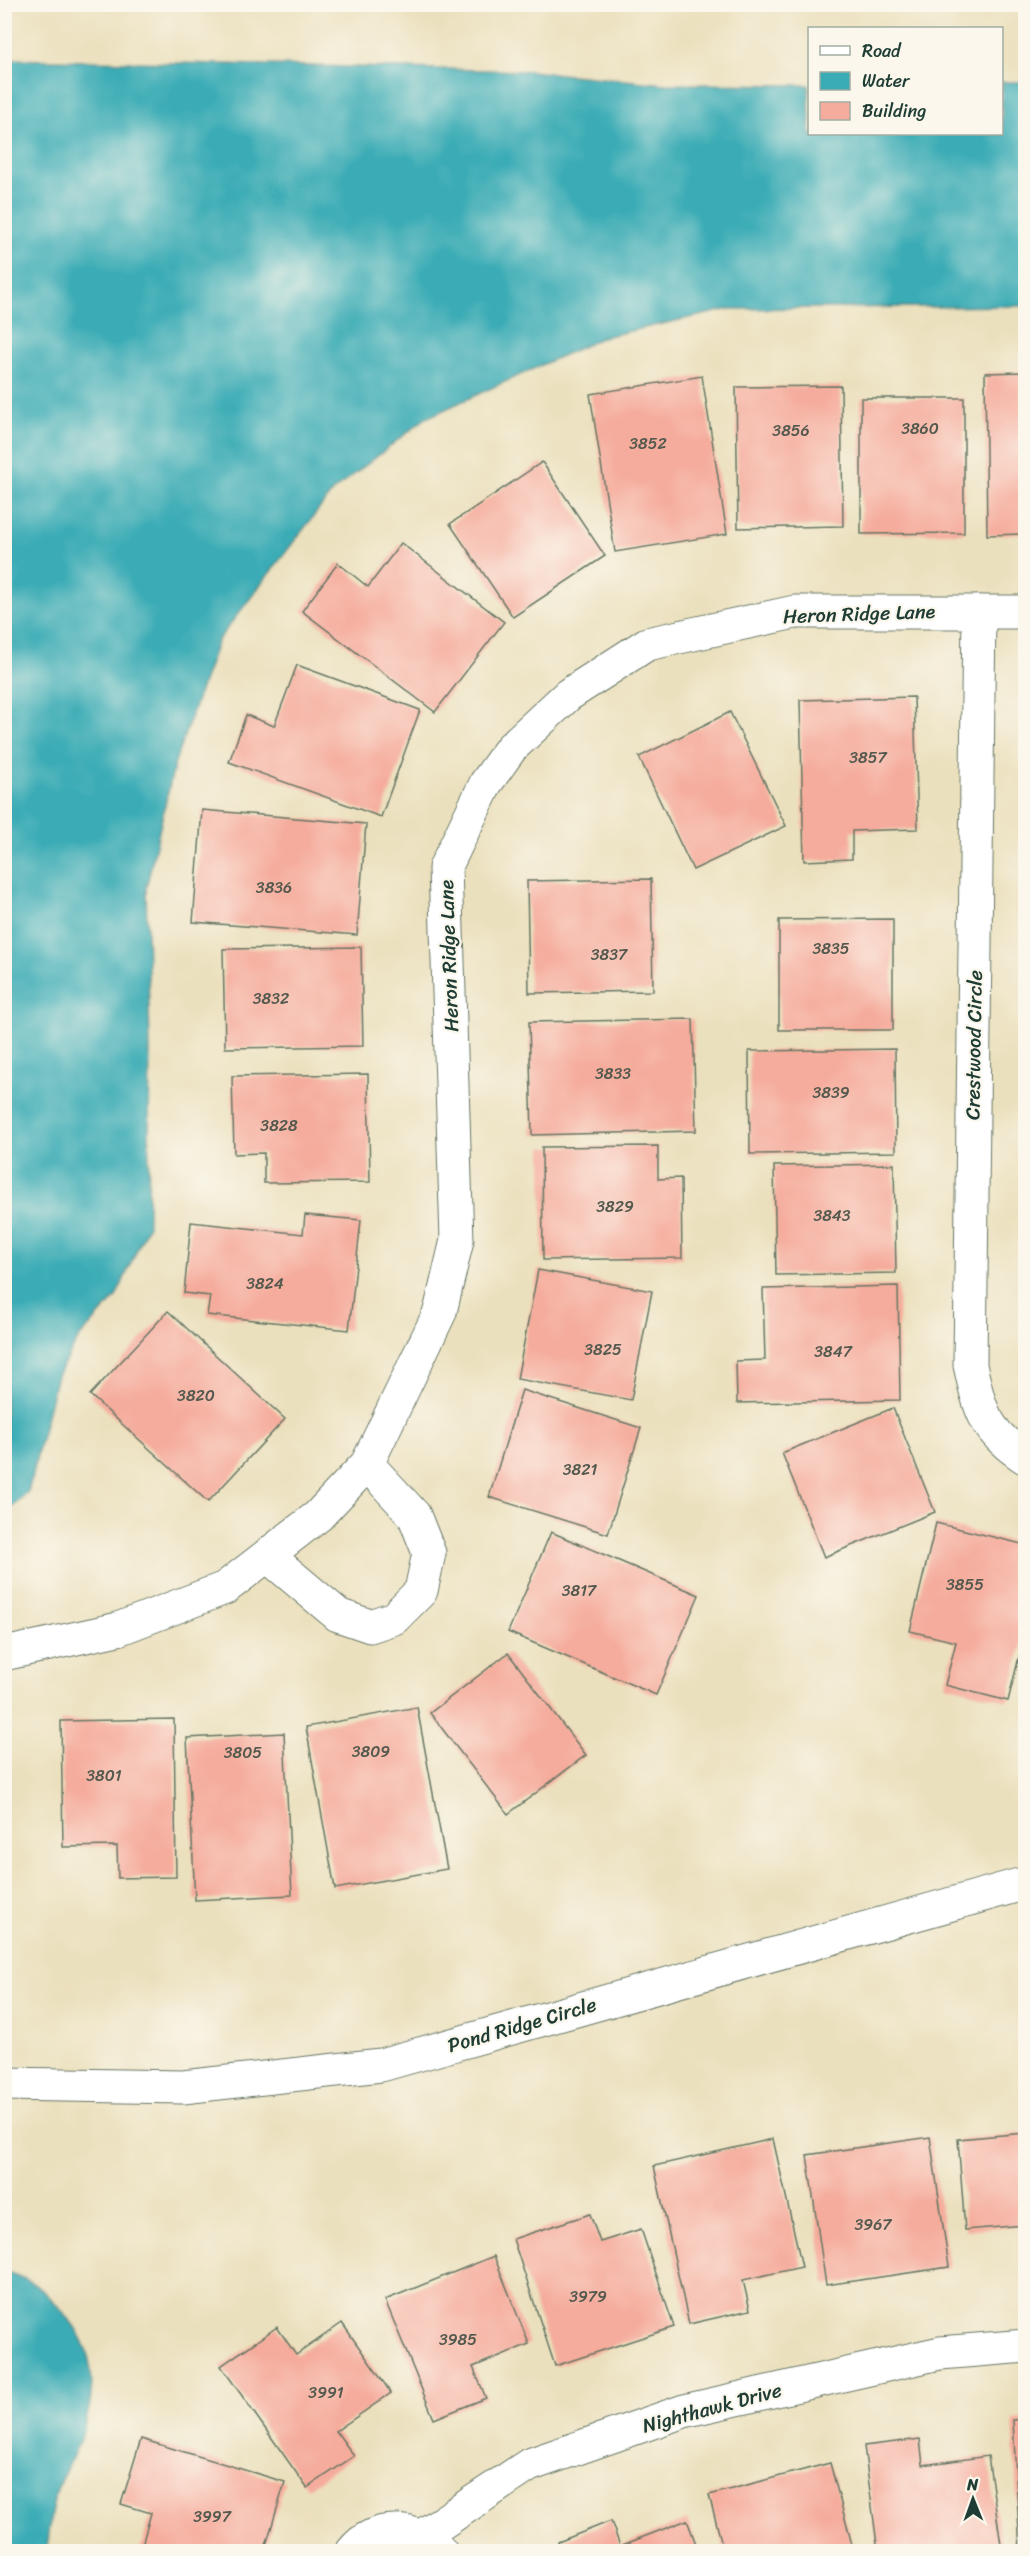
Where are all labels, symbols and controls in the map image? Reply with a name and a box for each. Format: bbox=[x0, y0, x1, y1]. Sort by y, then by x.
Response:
legend bbox=[808, 27, 1003, 135]
text: Road bbox=[862, 35, 902, 67]
text: Water bbox=[862, 65, 911, 97]
text: Building bbox=[862, 95, 926, 127]
house number: 3860 bbox=[901, 414, 939, 443]
house number: 3856 bbox=[772, 416, 810, 445]
house number: 3852 bbox=[629, 429, 667, 458]
street label: Heron Ridge Lane bbox=[782, 594, 936, 634]
house number: 3857 bbox=[849, 743, 888, 772]
house number: 3836 bbox=[256, 873, 292, 902]
street label: Heron Ridge Lane bbox=[429, 879, 469, 1033]
house number: 3835 bbox=[813, 934, 850, 963]
house number: 3837 bbox=[591, 940, 628, 969]
street label: Crestwood Circle bbox=[955, 970, 993, 1120]
house number: 3832 bbox=[253, 984, 289, 1013]
house number: 3833 bbox=[595, 1059, 631, 1088]
house number: 3839 bbox=[812, 1078, 850, 1107]
house number: 3828 bbox=[260, 1111, 298, 1140]
house number: 3829 bbox=[596, 1192, 634, 1221]
house number: 3843 bbox=[813, 1201, 851, 1230]
house number: 3824 bbox=[246, 1269, 284, 1298]
house number: 3825 bbox=[584, 1335, 622, 1364]
house number: 3847 bbox=[814, 1337, 853, 1366]
house number: 3820 bbox=[177, 1381, 215, 1410]
house number: 3821 bbox=[563, 1455, 597, 1484]
house number: 3855 bbox=[946, 1570, 984, 1599]
house number: 3817 bbox=[562, 1576, 597, 1605]
house number: 3809 bbox=[352, 1737, 390, 1766]
house number: 3805 bbox=[224, 1738, 262, 1767]
house number: 3801 bbox=[86, 1761, 122, 1790]
street label: Pond Ridge Circle bbox=[443, 1987, 601, 2063]
house number: 3967 bbox=[855, 2210, 892, 2239]
house number: 3979 bbox=[569, 2282, 607, 2311]
house number: 3985 bbox=[439, 2325, 477, 2354]
street label: Nighthawk Drive bbox=[638, 2373, 786, 2443]
house number: 3991 bbox=[308, 2378, 344, 2407]
north arrow bbox=[943, 2469, 1003, 2529]
text: N bbox=[966, 2470, 979, 2499]
house number: 3997 bbox=[193, 2502, 232, 2531]

